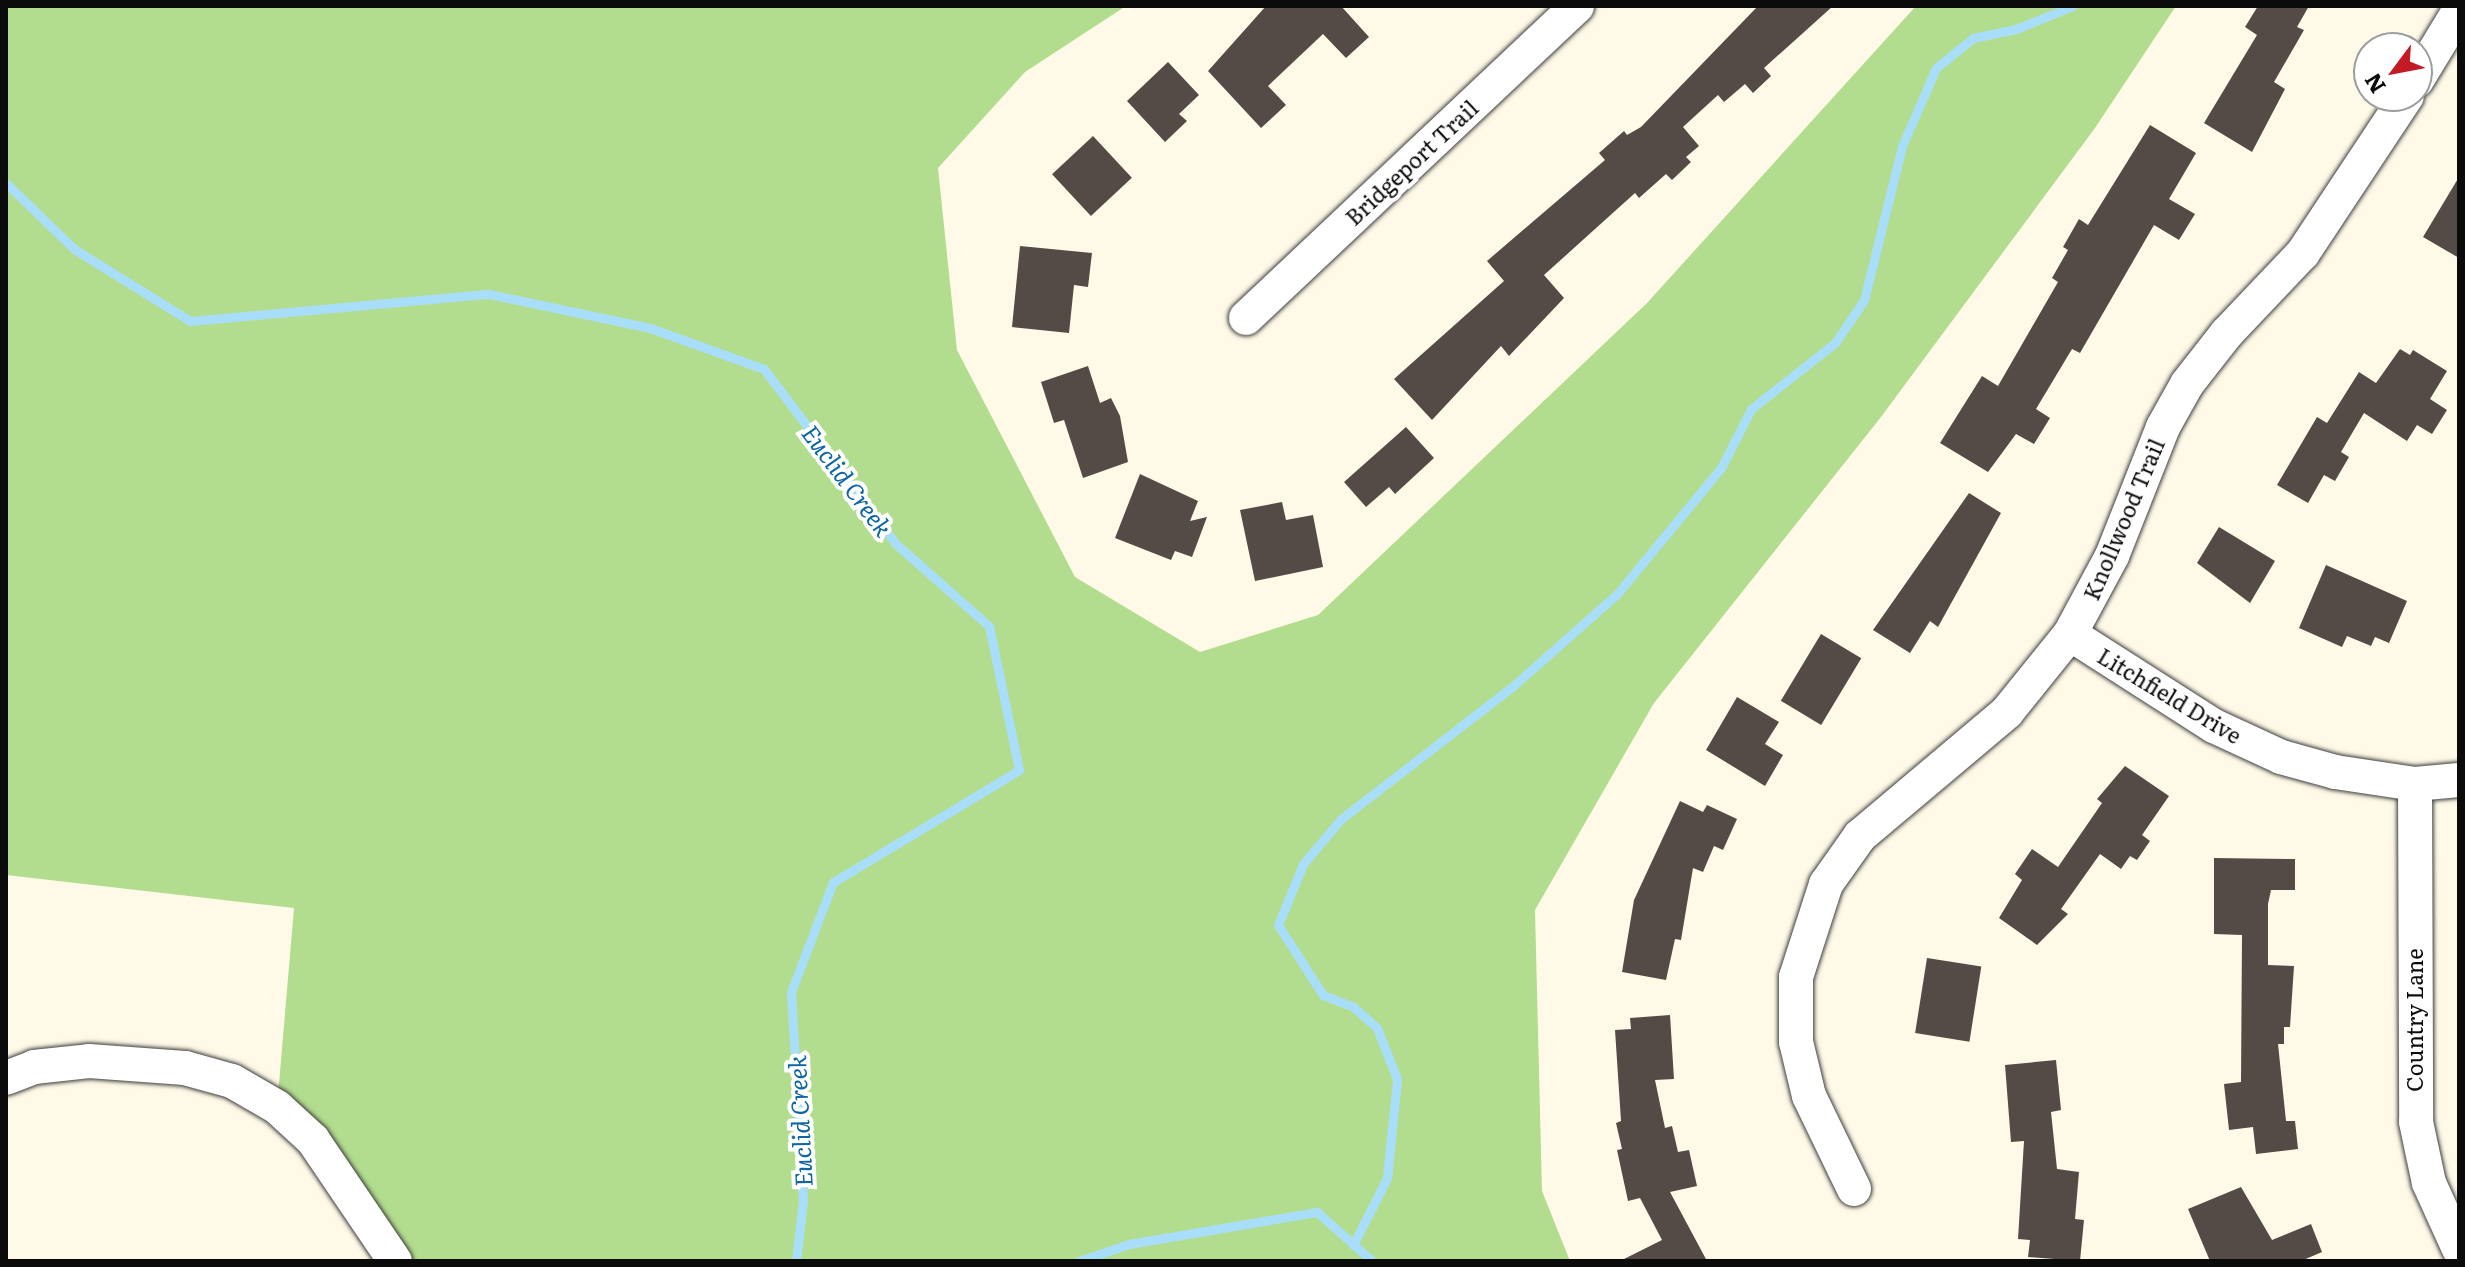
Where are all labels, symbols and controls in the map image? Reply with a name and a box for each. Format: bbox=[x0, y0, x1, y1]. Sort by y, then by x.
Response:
north arrow bbox=[2353, 32, 2433, 112]
text: N bbox=[2355, 67, 2393, 100]
street label: Bridgeport Trail bbox=[1339, 94, 1483, 230]
water label: Euclid Creek bbox=[797, 419, 899, 541]
street label: Knollwood Trail bbox=[2077, 434, 2169, 604]
street label: Litchfield Drive bbox=[2093, 642, 2247, 748]
street label: Country Lane bbox=[2401, 948, 2427, 1092]
water label: Euclid Creek bbox=[781, 1055, 817, 1187]

